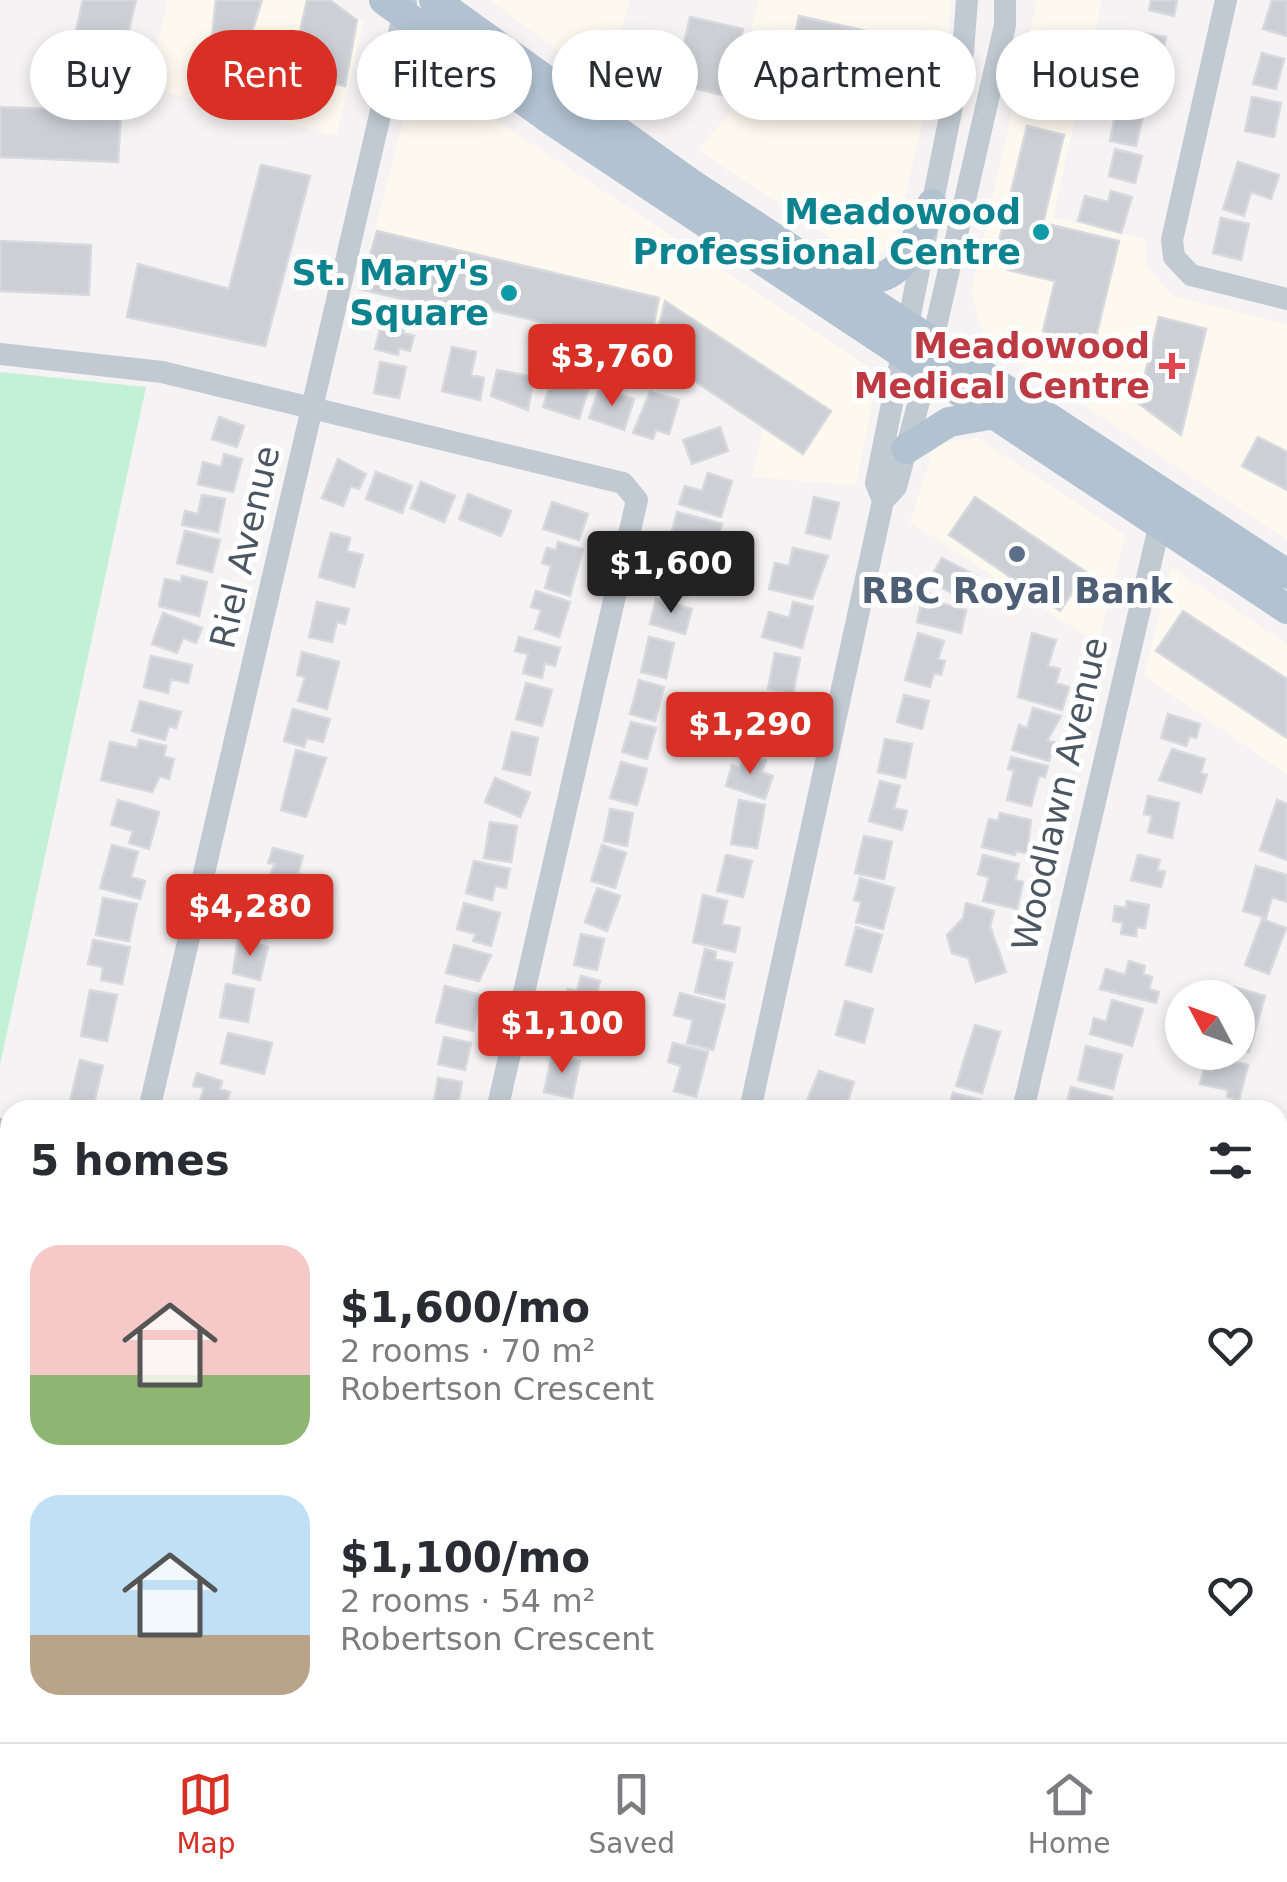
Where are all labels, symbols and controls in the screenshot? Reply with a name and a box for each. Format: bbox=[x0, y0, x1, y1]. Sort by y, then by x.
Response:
chip: Buy bbox=[30, 30, 167, 120]
chip: Rent bbox=[187, 30, 337, 120]
chip: Filters bbox=[357, 30, 532, 120]
chip: New bbox=[552, 30, 698, 120]
chip: Apartment bbox=[718, 30, 976, 120]
chip: House bbox=[996, 30, 1175, 120]
place label: Meadowood Professional Centre bbox=[633, 192, 1021, 272]
marker: Meadowood Professional Centre bbox=[1030, 221, 1052, 243]
place label: St. Mary's Square bbox=[292, 253, 489, 333]
marker: St. Mary's Square bbox=[498, 282, 520, 304]
pin: $3,760 bbox=[531, 324, 693, 409]
place label: Meadowood Medical Centre bbox=[854, 326, 1150, 406]
text: $3,760 bbox=[550, 337, 674, 375]
marker: Meadowood Medical Centre bbox=[1159, 353, 1185, 379]
street label: Riel Avenue bbox=[202, 442, 288, 652]
pin: $1,600 bbox=[590, 531, 752, 616]
marker: RBC Royal Bank bbox=[1006, 543, 1028, 565]
text: $1,600 bbox=[609, 544, 733, 582]
place label: RBC Royal Bank bbox=[861, 571, 1174, 611]
street label: Woodlawn Avenue bbox=[1004, 633, 1116, 955]
pin: $1,290 bbox=[669, 692, 831, 777]
text: $1,290 bbox=[688, 705, 812, 743]
pin: $4,280 bbox=[169, 874, 331, 959]
text: $4,280 bbox=[188, 887, 312, 925]
north arrow bbox=[1165, 980, 1255, 1070]
map controls bbox=[1165, 980, 1255, 1070]
pin: $1,100 bbox=[481, 991, 643, 1076]
text: $1,100 bbox=[500, 1004, 624, 1042]
icon: filters bbox=[1203, 1133, 1258, 1188]
text: 5 homes bbox=[30, 1136, 230, 1185]
text: $1,600/mo bbox=[340, 1283, 590, 1332]
icon: home bbox=[110, 1285, 230, 1405]
icon: heart bbox=[1203, 1318, 1258, 1373]
text: 2 rooms · 70 m² bbox=[340, 1332, 595, 1370]
text: Robertson Crescent bbox=[340, 1370, 654, 1408]
text: $1,100/mo bbox=[340, 1533, 590, 1582]
icon: home bbox=[110, 1535, 230, 1655]
icon: heart bbox=[1203, 1568, 1258, 1623]
text: 2 rooms · 54 m² bbox=[340, 1582, 595, 1620]
text: Robertson Crescent bbox=[340, 1620, 654, 1658]
tab: Map bbox=[176, 1767, 236, 1860]
tab: Saved bbox=[588, 1767, 675, 1860]
tab: Home bbox=[1028, 1767, 1111, 1860]

